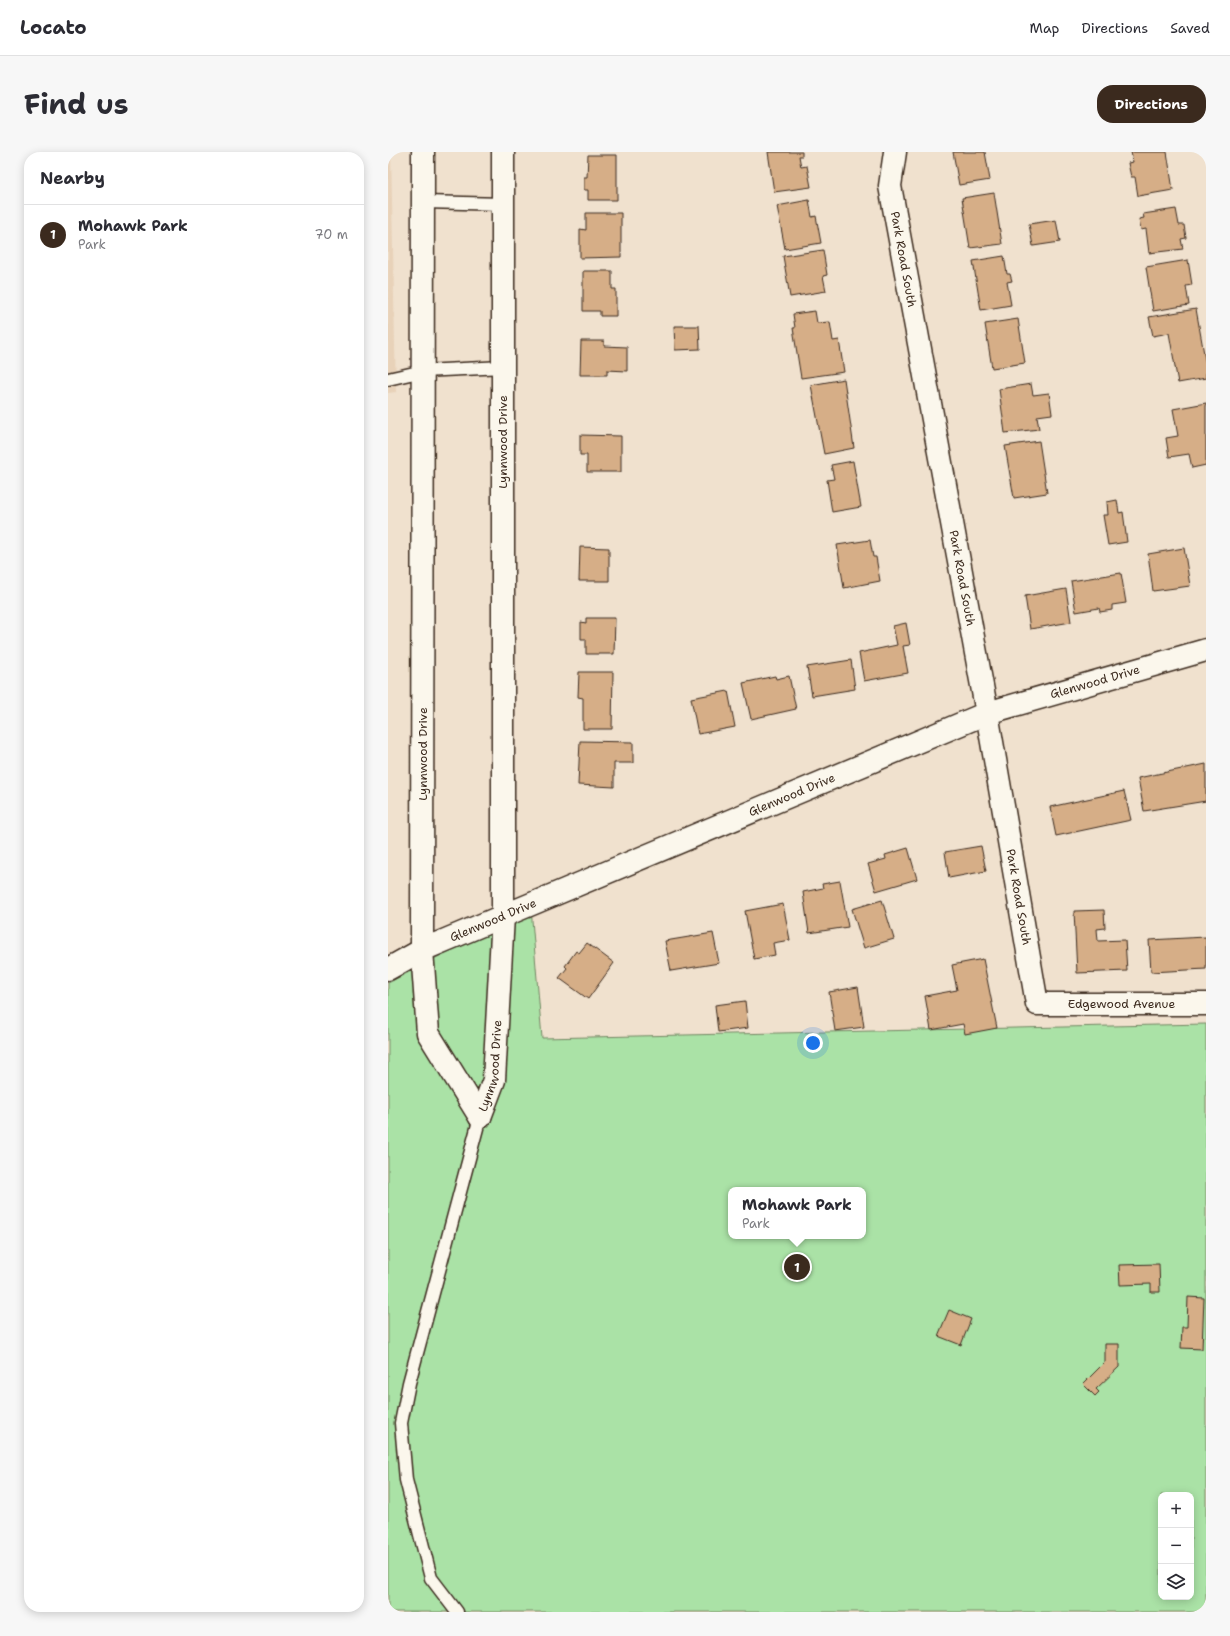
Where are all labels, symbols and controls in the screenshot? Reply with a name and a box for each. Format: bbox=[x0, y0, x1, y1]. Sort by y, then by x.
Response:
text: Locato bbox=[20, 15, 87, 40]
text: Map bbox=[1030, 19, 1060, 37]
text: Directions bbox=[1082, 19, 1148, 37]
text: Saved bbox=[1170, 19, 1210, 37]
text: Find us bbox=[24, 85, 129, 123]
button: Directions bbox=[1097, 85, 1206, 123]
text: Nearby bbox=[40, 167, 105, 189]
street label: Park Road South bbox=[887, 210, 920, 309]
text: Mohawk Park bbox=[78, 216, 188, 236]
text: 1 bbox=[50, 226, 56, 243]
text: 70 m bbox=[314, 226, 348, 243]
text: Park bbox=[78, 236, 106, 253]
street label: Lynnwood Drive bbox=[495, 395, 511, 489]
street label: Park Road South bbox=[945, 529, 979, 627]
street label: Glenwood Drive bbox=[1048, 661, 1142, 702]
street label: Lynnwood Drive bbox=[415, 707, 431, 801]
street label: Glenwood Drive bbox=[746, 770, 838, 820]
street label: Park Road South bbox=[1003, 848, 1035, 946]
street label: Glenwood Drive bbox=[447, 895, 539, 945]
street label: Edgewood Avenue bbox=[1068, 996, 1175, 1012]
street label: Lynnwood Drive bbox=[475, 1019, 505, 1114]
your location bbox=[803, 1033, 823, 1053]
popup bbox=[728, 1187, 866, 1239]
text: Mohawk Park bbox=[742, 1195, 852, 1215]
text: Park bbox=[742, 1215, 770, 1232]
pin: 1 bbox=[784, 1252, 810, 1282]
map controls bbox=[1158, 1492, 1194, 1600]
button: + bbox=[1158, 1492, 1194, 1528]
button: − bbox=[1158, 1528, 1194, 1564]
button: layers bbox=[1158, 1564, 1194, 1600]

